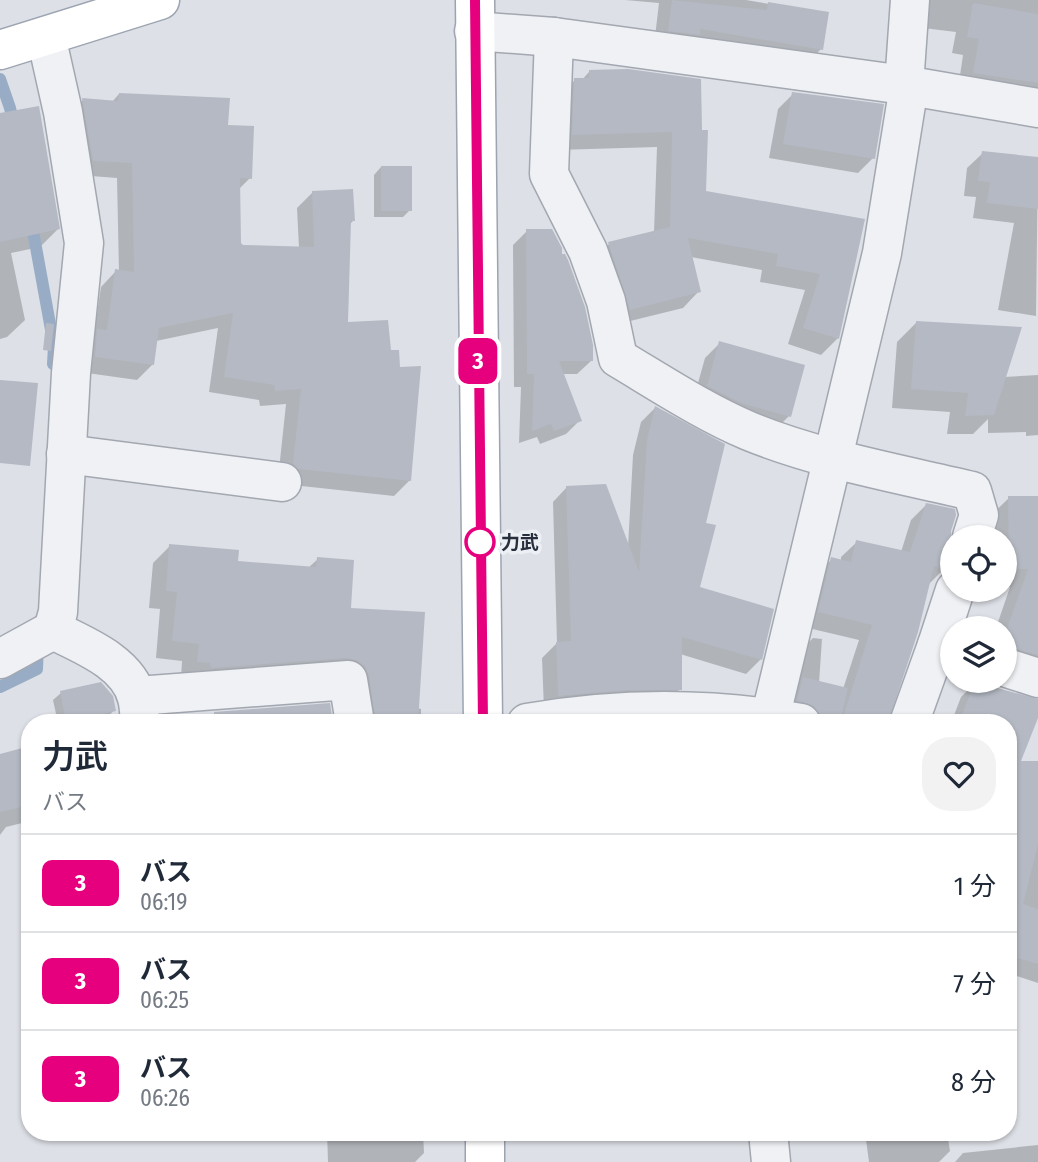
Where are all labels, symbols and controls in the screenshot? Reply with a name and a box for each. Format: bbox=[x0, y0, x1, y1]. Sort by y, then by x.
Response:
line badge: 3 bbox=[455, 338, 501, 384]
text: 3 bbox=[472, 347, 484, 375]
map controls bbox=[940, 525, 1017, 693]
button: locate bbox=[940, 525, 1017, 602]
marker: 力武 bbox=[465, 527, 495, 557]
place label: 力武 bbox=[501, 531, 539, 554]
button: layers bbox=[940, 616, 1017, 693]
text: 力武 bbox=[42, 737, 108, 777]
button: heart bbox=[922, 737, 996, 811]
text: バス bbox=[42, 788, 88, 816]
text: バス bbox=[140, 857, 192, 888]
text: 3 bbox=[75, 869, 86, 897]
text: 1 分 bbox=[954, 871, 996, 902]
text: 06:19 bbox=[140, 888, 187, 916]
text: バス bbox=[140, 955, 192, 986]
text: 3 bbox=[75, 967, 86, 995]
text: 7 分 bbox=[953, 969, 996, 1000]
text: 06:25 bbox=[140, 986, 189, 1014]
text: バス bbox=[140, 1053, 192, 1084]
text: 3 bbox=[75, 1065, 86, 1093]
text: 8 分 bbox=[951, 1067, 996, 1098]
text: 06:26 bbox=[140, 1084, 190, 1112]

